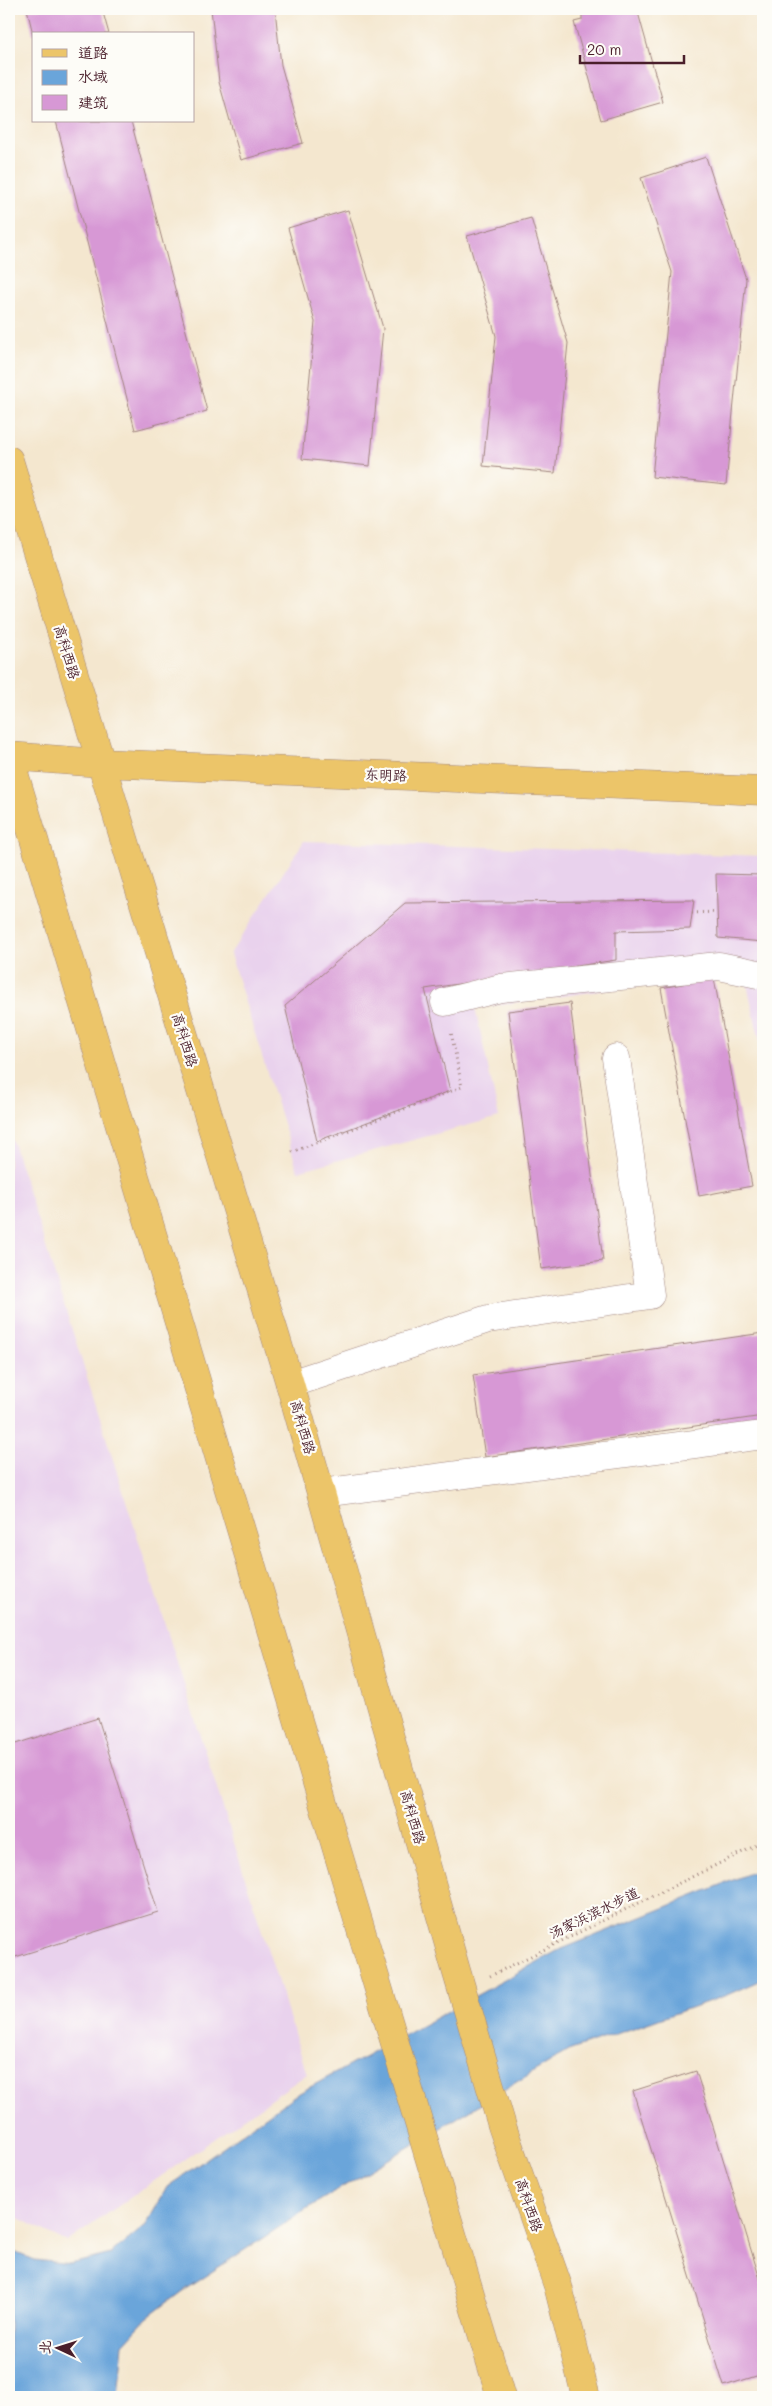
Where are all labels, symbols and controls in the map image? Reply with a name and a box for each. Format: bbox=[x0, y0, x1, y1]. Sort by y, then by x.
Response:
legend bbox=[32, 32, 195, 122]
scale bar bbox=[580, 32, 683, 64]
text: 20 m bbox=[587, 39, 621, 59]
text: 道路 bbox=[78, 42, 108, 62]
text: 水域 bbox=[78, 66, 108, 86]
text: 建筑 bbox=[78, 92, 108, 112]
street label: 高科西路 bbox=[50, 622, 85, 681]
street label: 东明路 bbox=[365, 764, 407, 785]
street label: 高科西路 bbox=[168, 1010, 203, 1069]
street label: 高科西路 bbox=[287, 1397, 320, 1456]
street label: 高科西路 bbox=[397, 1787, 430, 1846]
street label: 汤家浜滨水步道 bbox=[546, 1883, 642, 1943]
street label: 高科西路 bbox=[511, 2175, 548, 2234]
north arrow bbox=[32, 2324, 82, 2374]
text: 北 bbox=[35, 2339, 54, 2355]

